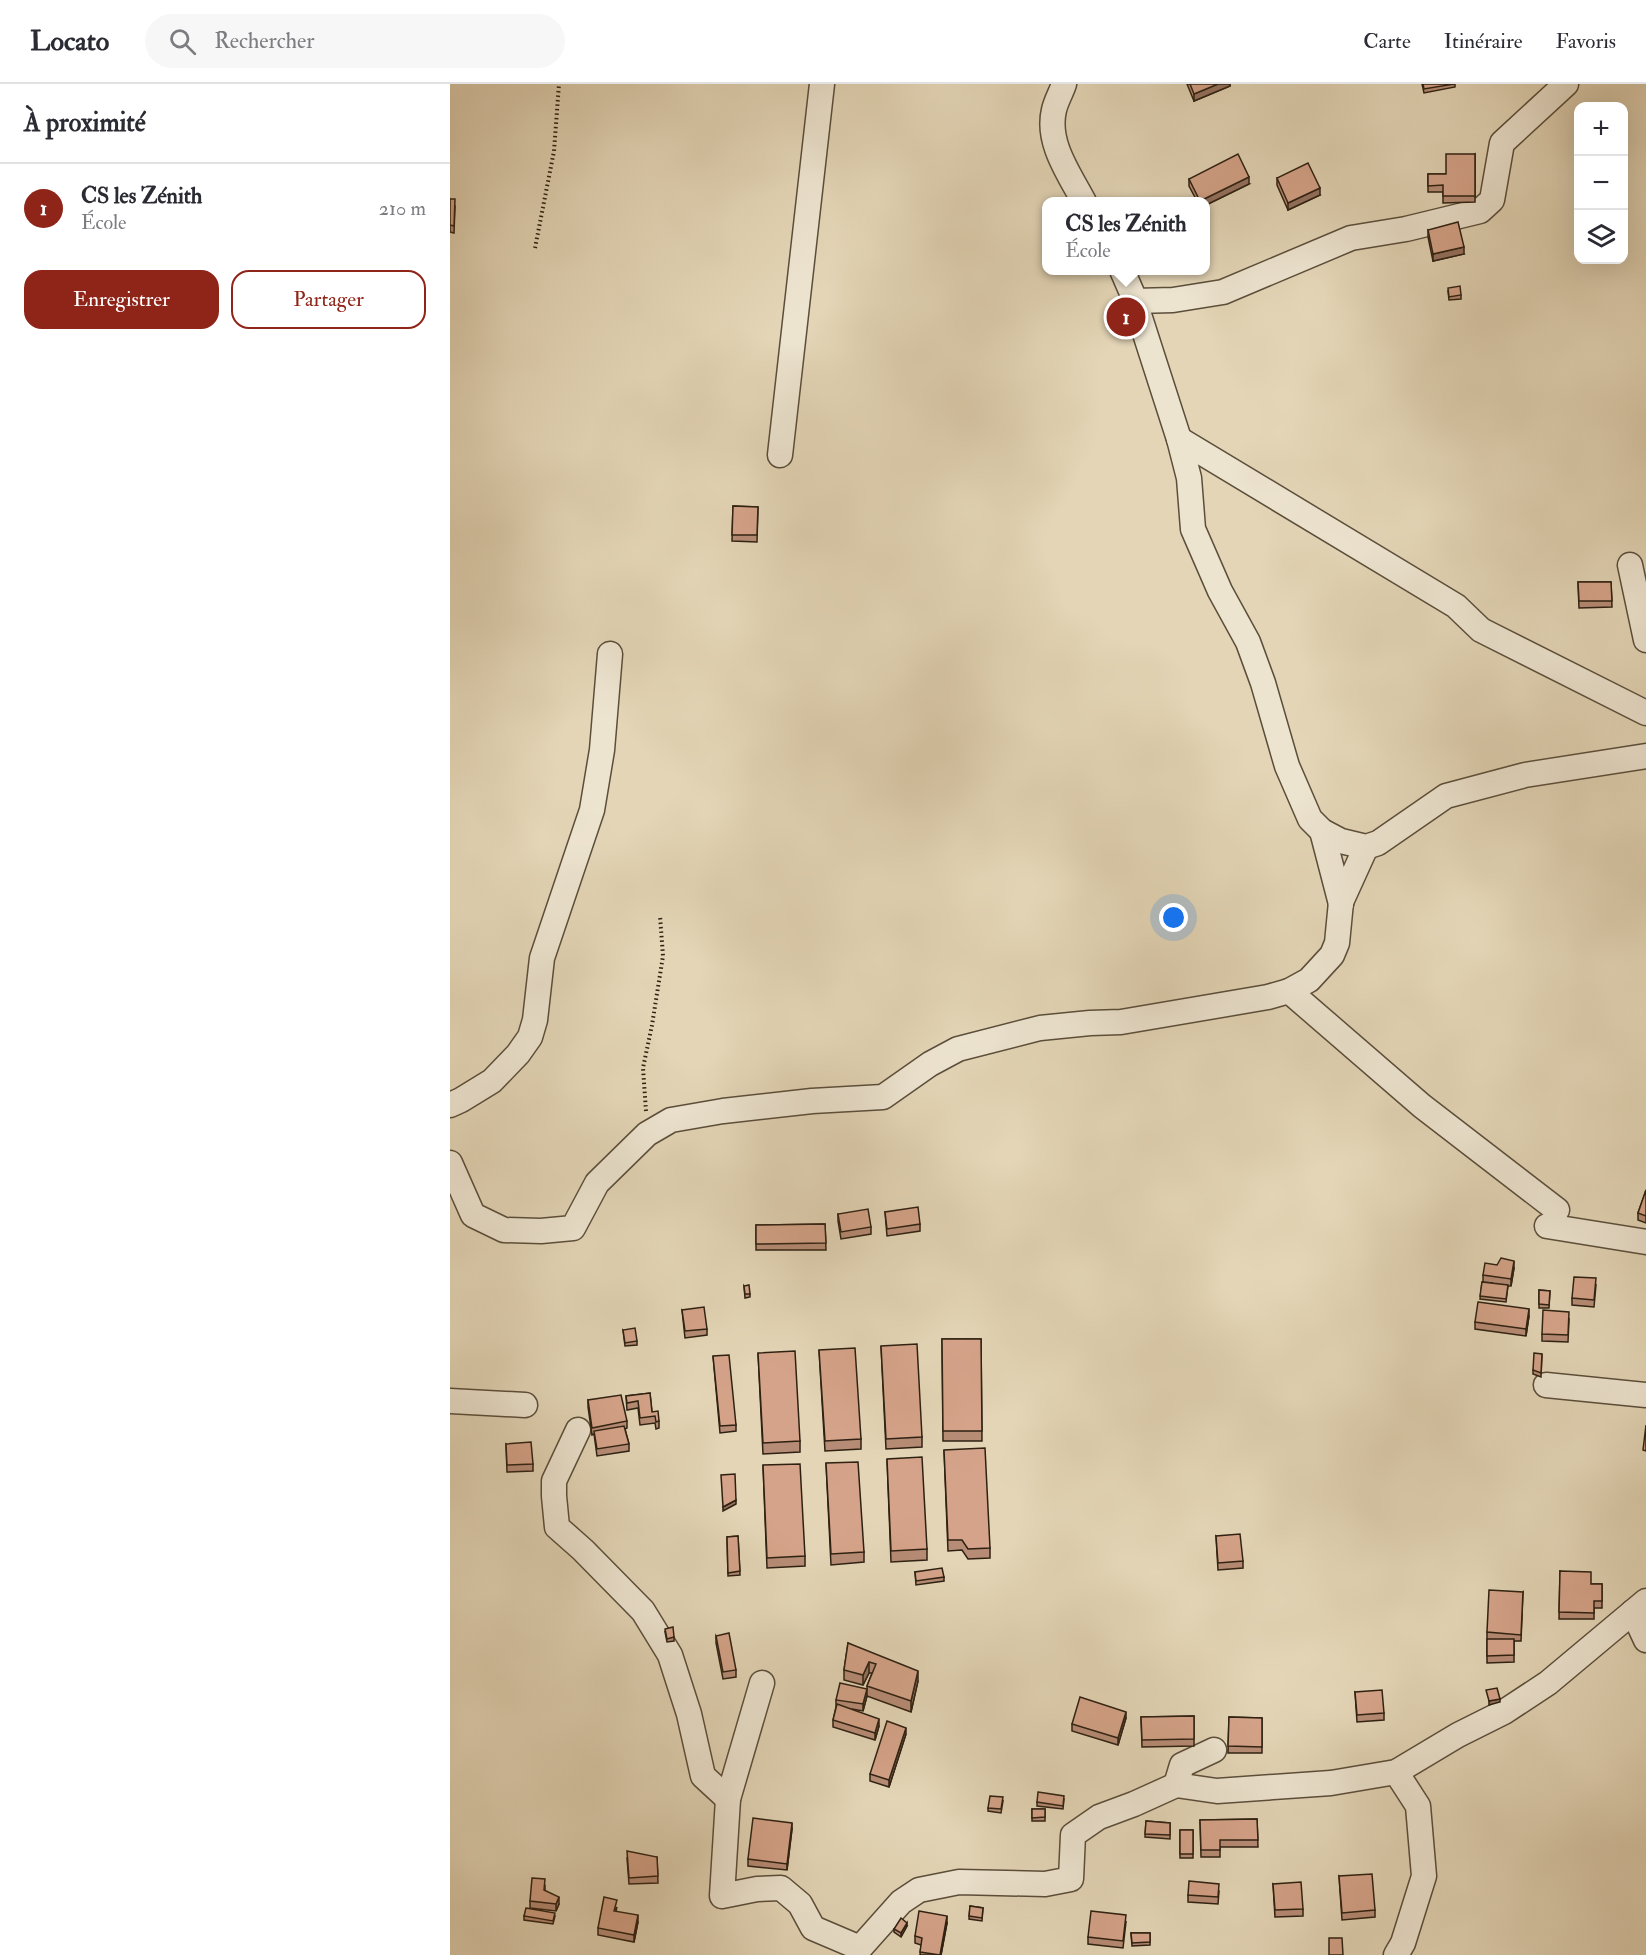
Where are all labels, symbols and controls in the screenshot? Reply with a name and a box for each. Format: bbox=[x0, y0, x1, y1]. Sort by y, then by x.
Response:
search box bbox=[145, 14, 565, 68]
text: Locato bbox=[30, 24, 109, 59]
icon: search bbox=[166, 25, 199, 58]
text: Rechercher bbox=[214, 27, 314, 55]
text: Carte bbox=[1363, 28, 1411, 55]
text: Itinéraire bbox=[1444, 28, 1522, 55]
text: Favoris bbox=[1555, 28, 1616, 55]
map controls bbox=[1574, 102, 1628, 264]
button: + bbox=[1574, 102, 1628, 156]
text: À proximité bbox=[24, 107, 146, 139]
button: − bbox=[1574, 156, 1628, 210]
text: CS les Zénith bbox=[81, 182, 202, 210]
text: 1 bbox=[40, 196, 47, 221]
text: 210 m bbox=[379, 196, 426, 221]
popup bbox=[1042, 197, 1210, 275]
text: École bbox=[81, 210, 126, 235]
text: CS les Zénith bbox=[1065, 210, 1187, 238]
button: layers bbox=[1574, 210, 1628, 264]
text: École bbox=[1065, 238, 1111, 263]
button: Enregistrer bbox=[24, 270, 219, 329]
button: Partager bbox=[231, 270, 426, 329]
pin: 1 bbox=[1106, 294, 1146, 340]
your location bbox=[1159, 903, 1188, 932]

